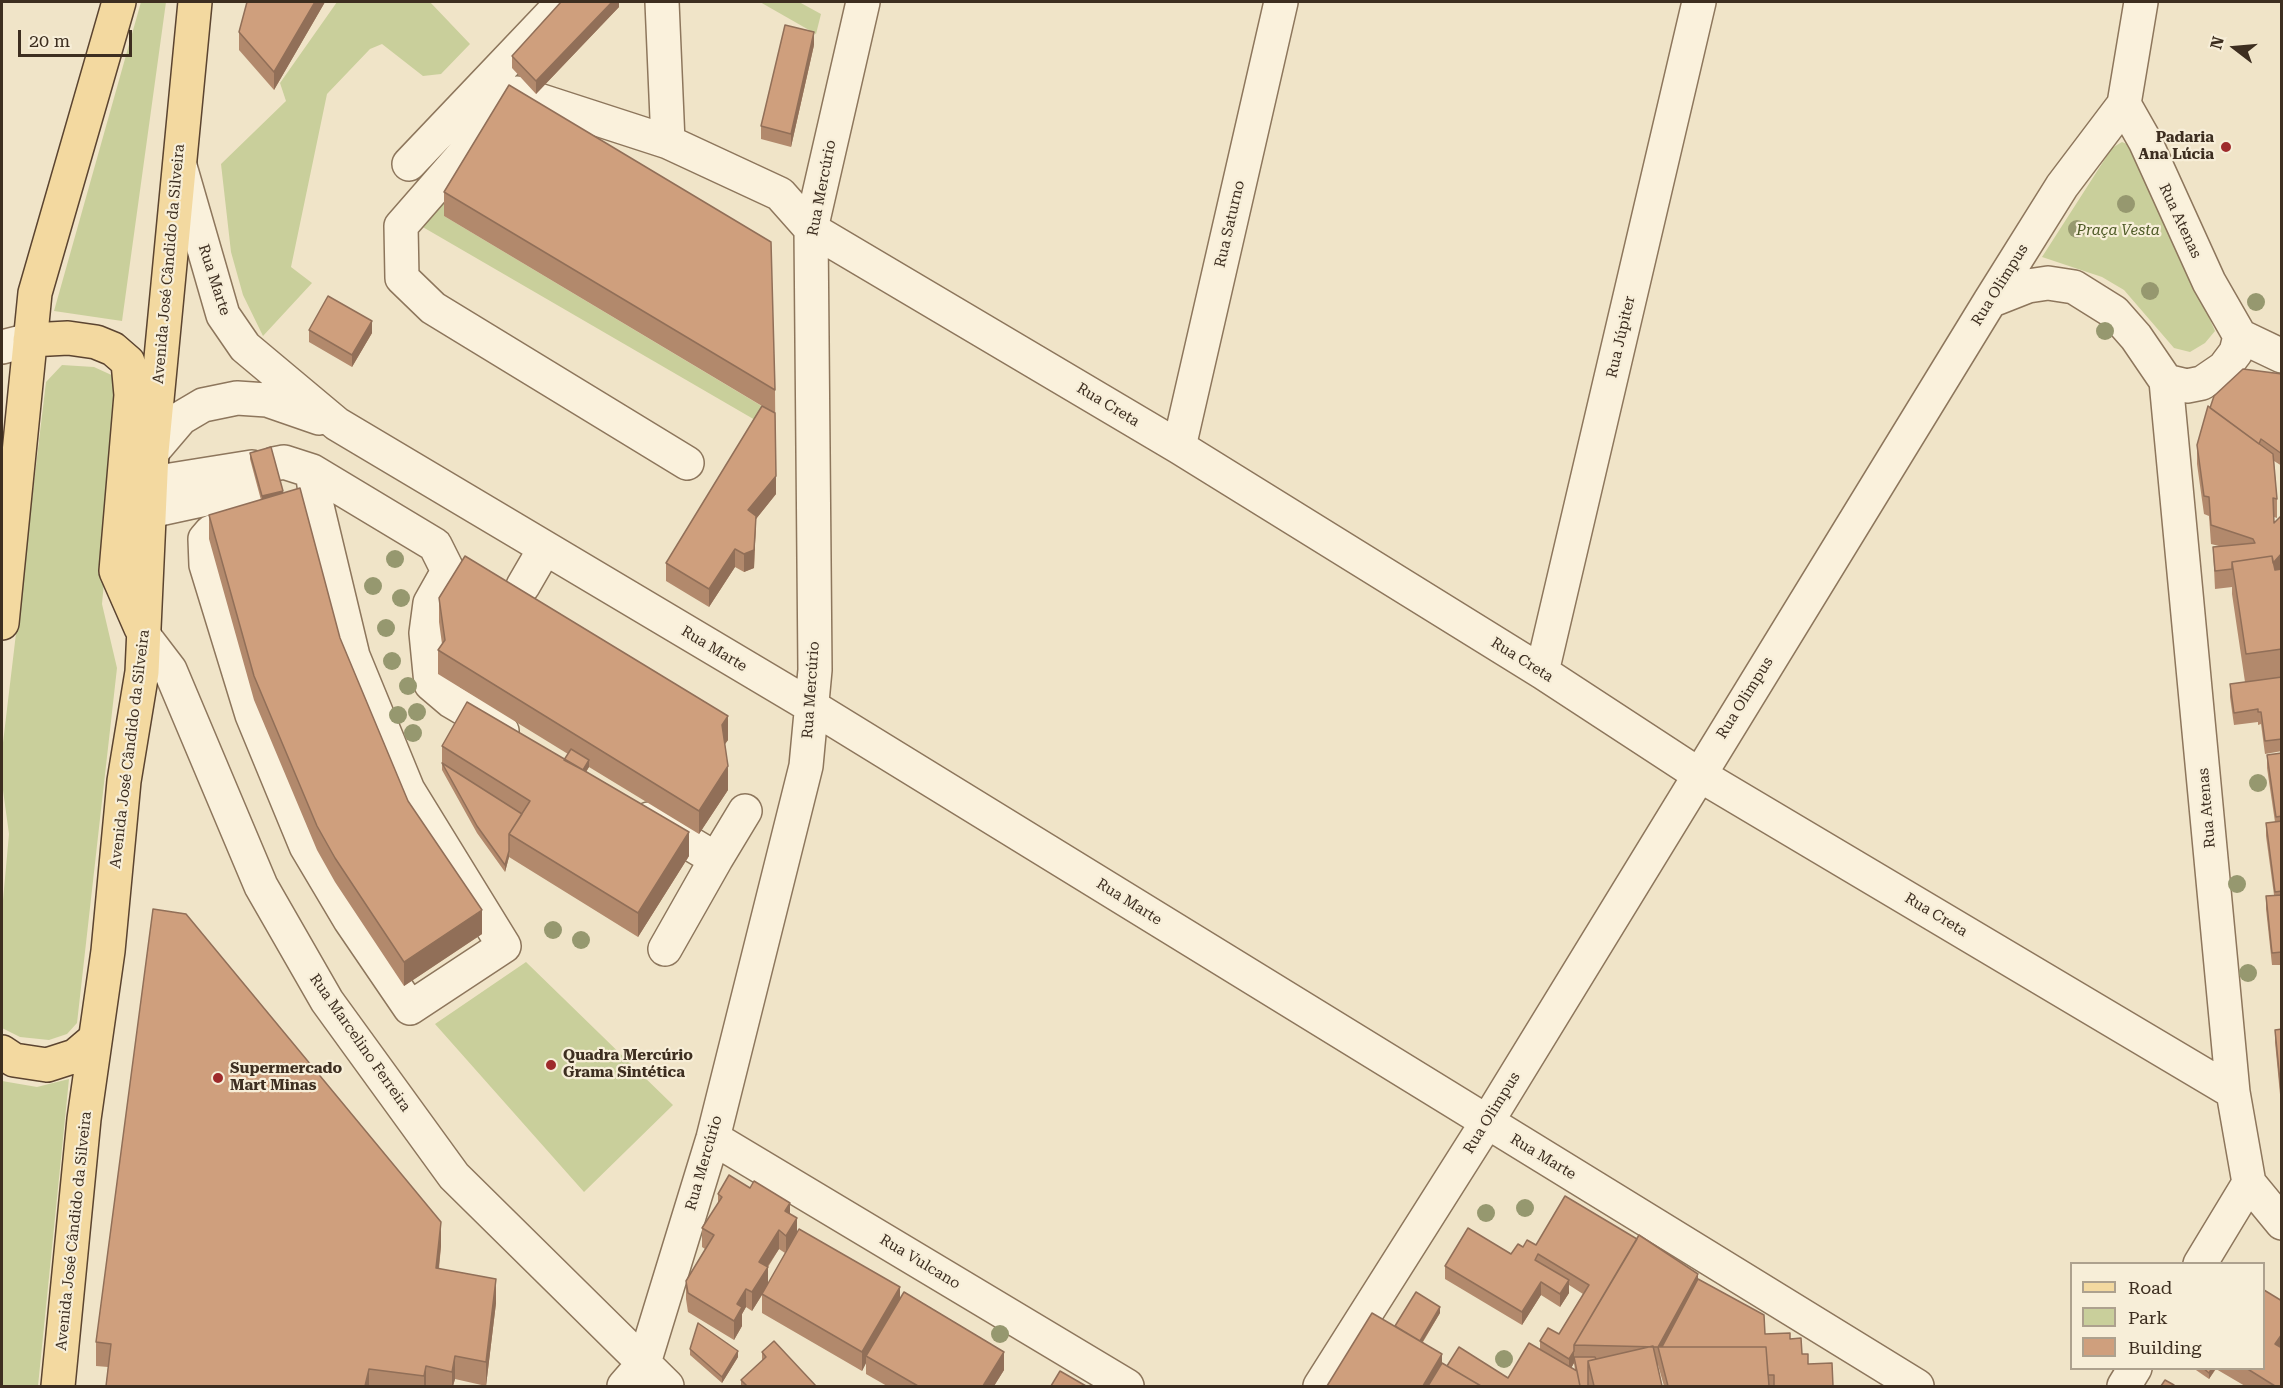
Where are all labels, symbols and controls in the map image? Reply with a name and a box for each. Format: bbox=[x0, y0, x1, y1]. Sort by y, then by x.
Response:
scale bar bbox=[21, 18, 135, 56]
north arrow bbox=[2205, 18, 2265, 78]
text: 20 m bbox=[29, 30, 70, 51]
text: N bbox=[2206, 34, 2228, 51]
place label: Padaria Ana Lúcia bbox=[2139, 129, 2214, 164]
street label: Rua Mercúrio bbox=[804, 138, 840, 238]
marker: Padaria Ana Lúcia bbox=[2219, 140, 2233, 154]
street label: Avenida José Cândido da Silveira bbox=[150, 143, 188, 385]
street label: Rua Saturno bbox=[1211, 179, 1249, 269]
street label: Rua Atenas bbox=[2155, 181, 2205, 261]
park label: Praça Vesta bbox=[2076, 222, 2160, 240]
street label: Rua Olimpus bbox=[1968, 241, 2032, 329]
street label: Rua Marte bbox=[194, 242, 234, 318]
street label: Rua Júpiter bbox=[1603, 294, 1639, 380]
street label: Rua Creta bbox=[1073, 379, 1143, 431]
street label: Rua Marte bbox=[678, 622, 750, 676]
street label: Avenida José Cândido da Silveira bbox=[106, 628, 154, 870]
street label: Rua Creta bbox=[1487, 634, 1557, 686]
street label: Rua Mercúrio bbox=[799, 641, 823, 739]
street label: Rua Olimpus bbox=[1713, 654, 1777, 742]
street label: Rua Atenas bbox=[2195, 767, 2219, 849]
street label: Rua Marte bbox=[1093, 875, 1165, 929]
street label: Rua Creta bbox=[1901, 889, 1971, 941]
street label: Rua Marcelino Ferreira bbox=[306, 971, 414, 1115]
place label: Quadra Mercúrio Grama Sintética bbox=[563, 1047, 693, 1082]
marker: Quadra Mercúrio Grama Sintética bbox=[544, 1058, 558, 1072]
place label: Supermercado Mart Minas bbox=[230, 1060, 342, 1095]
street label: Rua Olimpus bbox=[1460, 1069, 1524, 1157]
marker: Supermercado Mart Minas bbox=[211, 1071, 225, 1085]
street label: Avenida José Cândido da Silveira bbox=[52, 1110, 96, 1352]
street label: Rua Mercúrio bbox=[682, 1114, 726, 1212]
street label: Rua Marte bbox=[1507, 1130, 1579, 1184]
street label: Rua Vulcano bbox=[876, 1231, 964, 1293]
legend bbox=[2070, 1262, 2265, 1370]
text: Road bbox=[2128, 1277, 2172, 1298]
text: Park bbox=[2128, 1307, 2168, 1328]
text: Building bbox=[2128, 1337, 2202, 1358]

